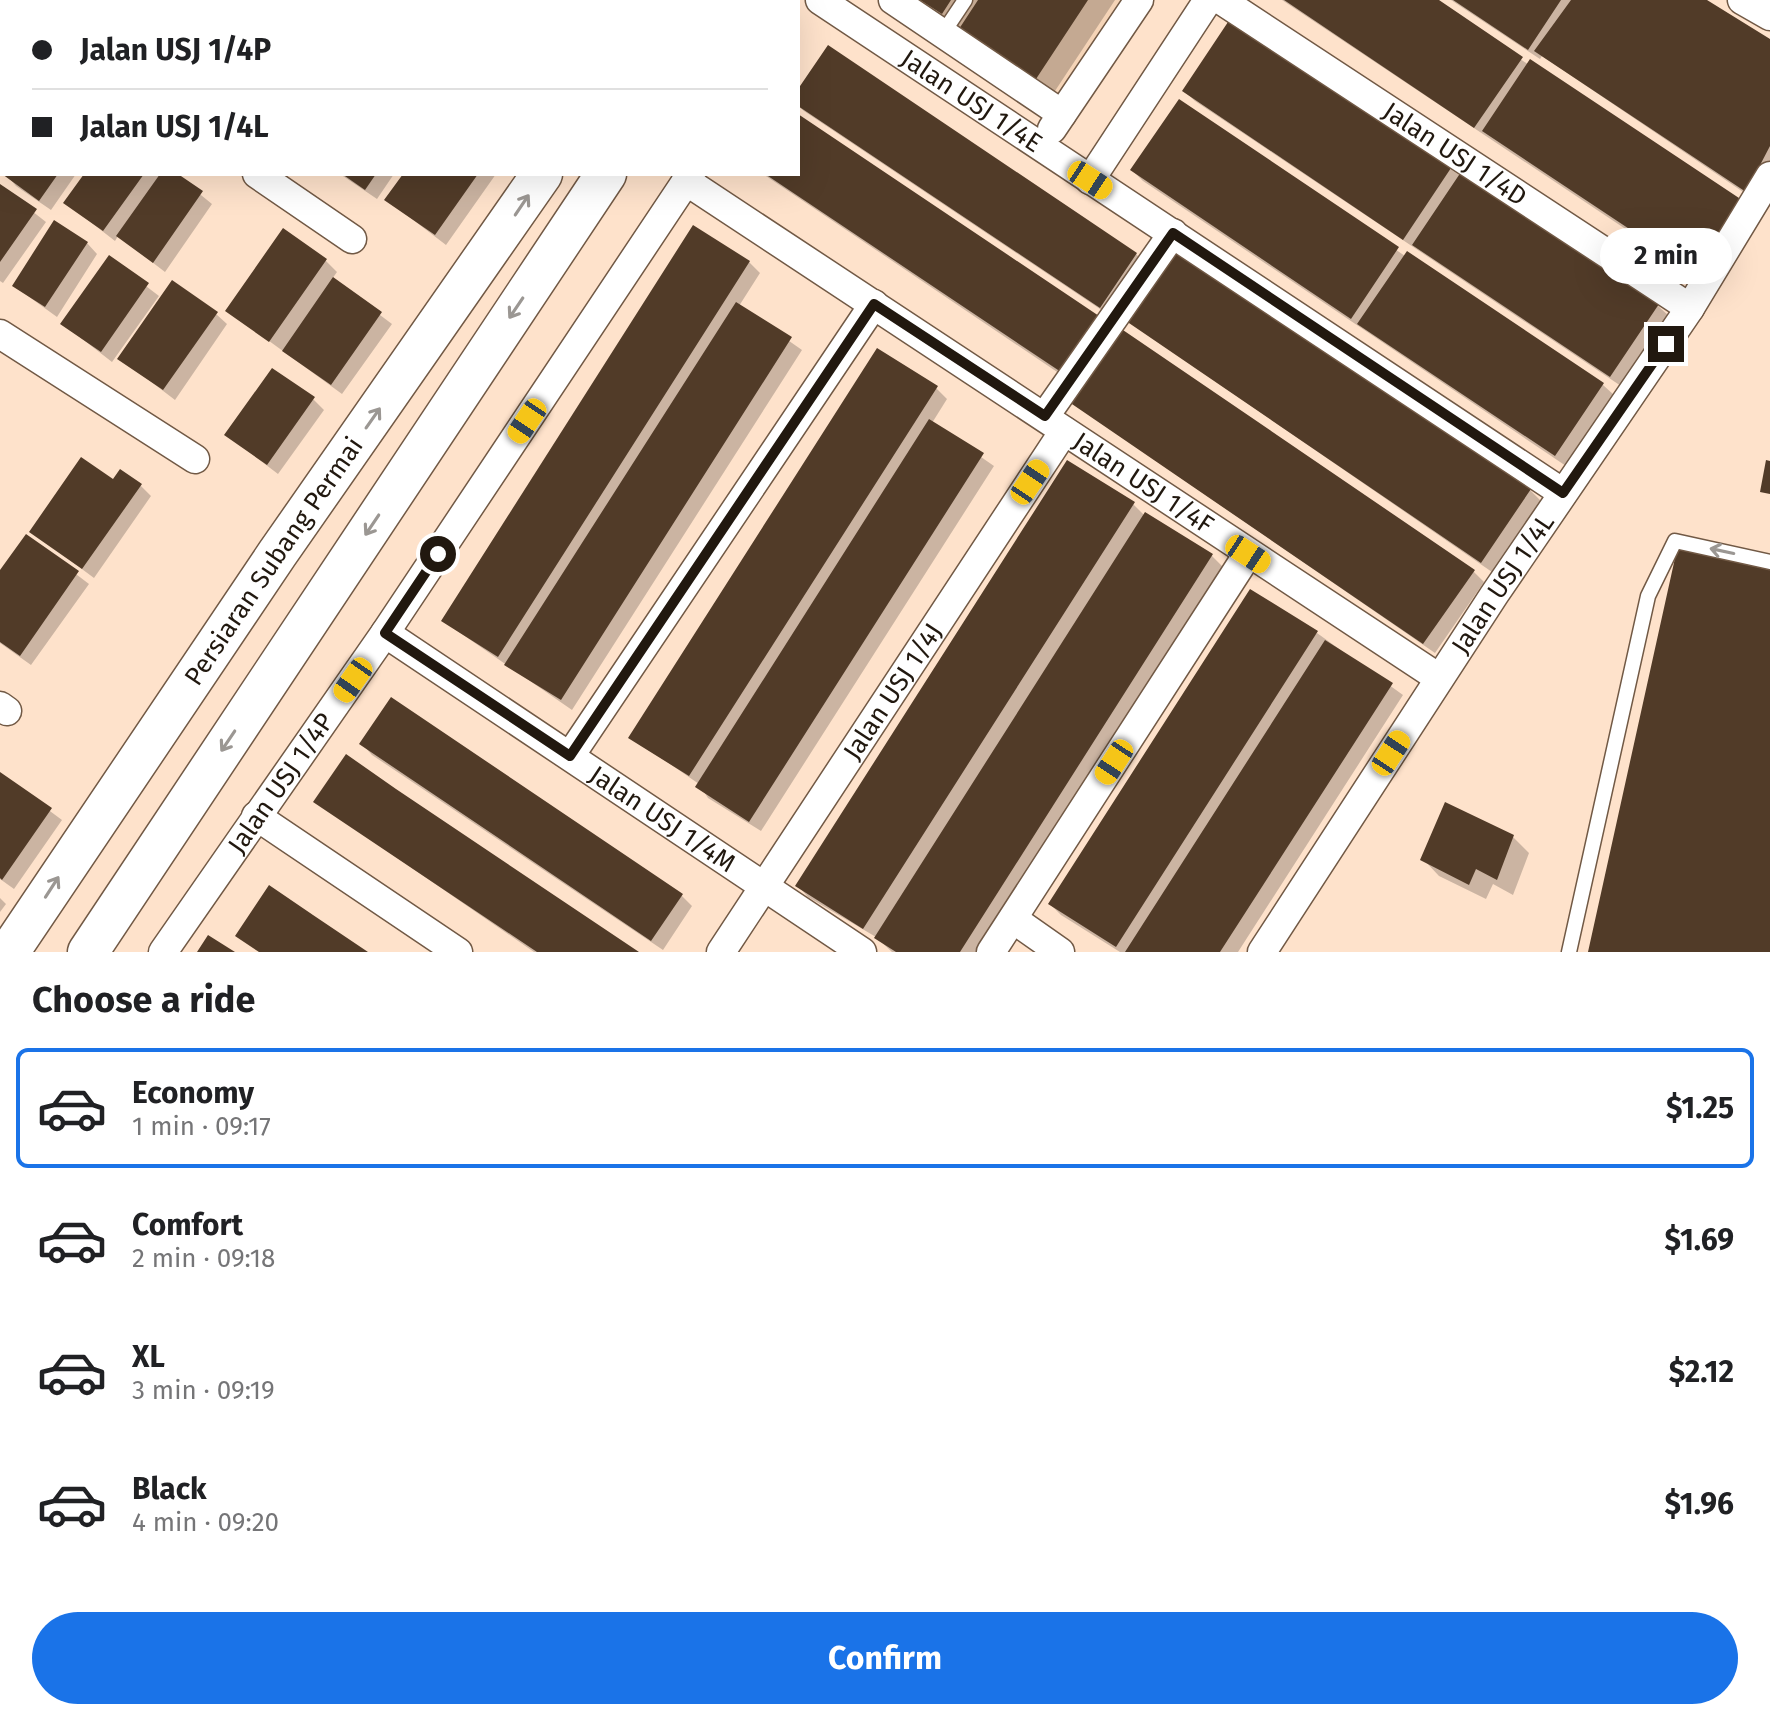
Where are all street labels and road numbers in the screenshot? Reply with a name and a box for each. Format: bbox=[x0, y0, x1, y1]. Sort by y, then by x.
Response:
street label: Jalan USJ 1/4E bbox=[895, 43, 1048, 159]
street label: Jalan USJ 1/4D bbox=[1377, 95, 1533, 212]
street label: Jalan USJ 1/4F bbox=[1067, 425, 1220, 540]
street label: Persiaran Subang Permai bbox=[178, 431, 369, 691]
street label: Jalan USJ 1/4L bbox=[1445, 508, 1560, 659]
street label: Jalan USJ 1/4J bbox=[837, 617, 949, 765]
street label: Jalan USJ 1/4P bbox=[221, 707, 340, 859]
street label: Jalan USJ 1/4M bbox=[584, 759, 742, 879]

